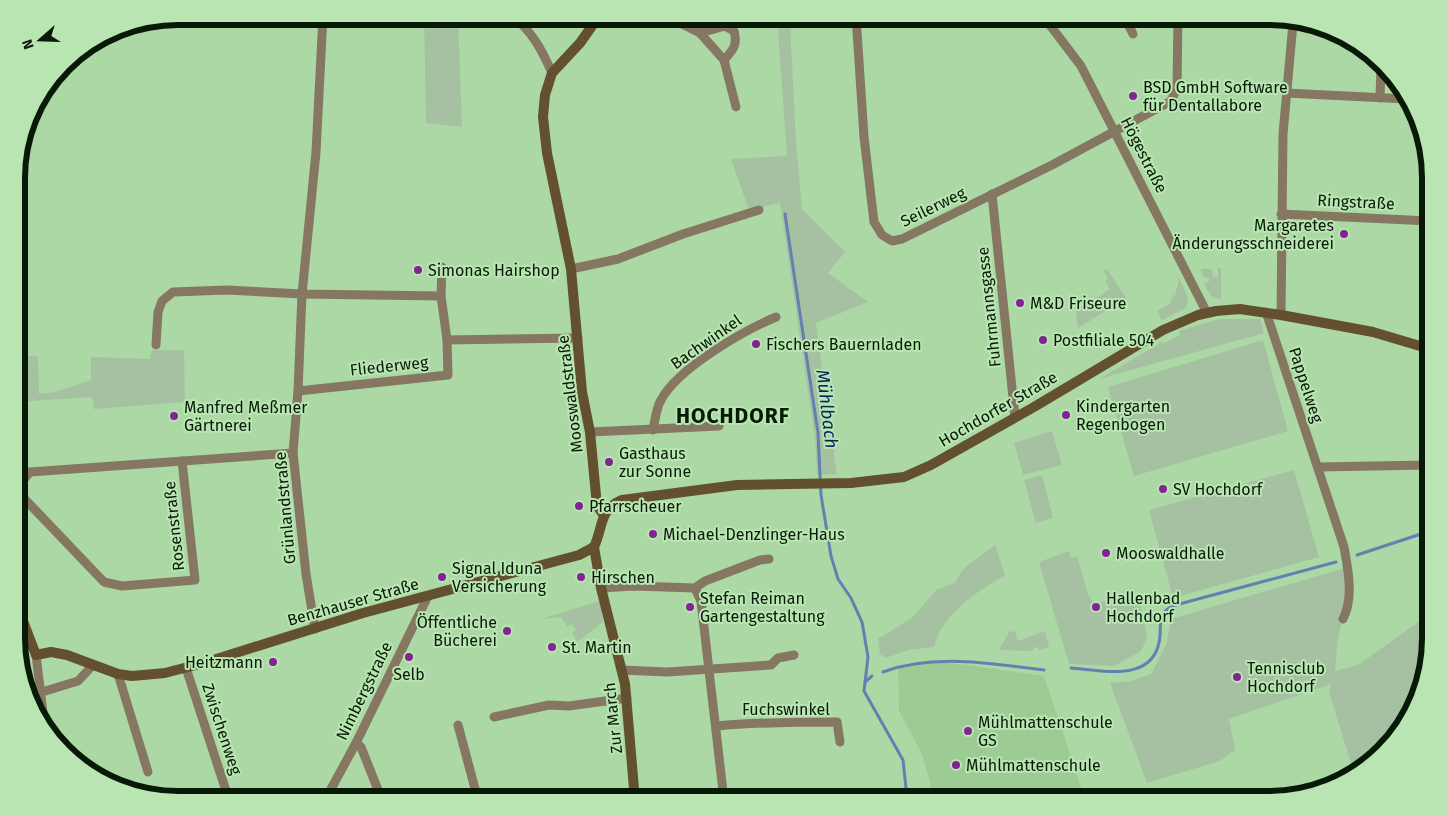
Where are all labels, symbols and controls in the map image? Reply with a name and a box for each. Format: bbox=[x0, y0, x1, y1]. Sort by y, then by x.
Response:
north arrow bbox=[15, 15, 65, 65]
text: N bbox=[19, 37, 38, 52]
place label: BSD GmbH Software für Dentallabore bbox=[1143, 78, 1288, 115]
marker: BSD GmbH Software für Dentallabore bbox=[1127, 90, 1139, 102]
street label: Högestraße bbox=[1117, 114, 1171, 196]
street label: Seilerweg bbox=[897, 183, 969, 231]
street label: Ringstraße bbox=[1317, 190, 1395, 214]
place label: Margaretes Änderungsschneiderei bbox=[1172, 216, 1334, 253]
marker: Margaretes Änderungsschneiderei bbox=[1338, 228, 1350, 240]
street label: Fuhrmannsgasse bbox=[973, 246, 1005, 368]
place label: Simonas Hairshop bbox=[428, 261, 560, 280]
marker: Simonas Hairshop bbox=[412, 264, 424, 276]
place label: M&D Friseure bbox=[1030, 294, 1127, 313]
marker: M&D Friseure bbox=[1014, 297, 1026, 309]
street label: Bachwinkel bbox=[667, 310, 745, 373]
place label: Postfiliale 504 bbox=[1053, 331, 1155, 350]
street label: Mooswaldstraße bbox=[553, 334, 587, 454]
marker: Postfiliale 504 bbox=[1037, 334, 1049, 346]
place label: Fischers Bauernladen bbox=[766, 335, 922, 354]
marker: Fischers Bauernladen bbox=[750, 338, 762, 350]
street label: Pappelweg bbox=[1285, 345, 1327, 426]
street label: Fliederweg bbox=[349, 352, 430, 380]
street label: Hochdorfer Straße bbox=[935, 367, 1061, 451]
water label: Mühlbach bbox=[811, 368, 843, 450]
place label: Kindergarten Regenbogen bbox=[1076, 397, 1170, 434]
place label: Manfred Meßmer Gärtnerei bbox=[184, 398, 308, 435]
district label: HOCHDORF bbox=[676, 403, 790, 429]
marker: Kindergarten Regenbogen bbox=[1060, 409, 1072, 421]
marker: Manfred Meßmer Gärtnerei bbox=[168, 410, 180, 422]
place label: Gasthaus zur Sonne bbox=[619, 444, 691, 481]
street label: Grünlandstraße bbox=[271, 451, 299, 565]
marker: Gasthaus zur Sonne bbox=[603, 456, 615, 468]
street label: Rosenstraße bbox=[160, 480, 188, 572]
place label: SV Hochdorf bbox=[1173, 480, 1264, 499]
marker: SV Hochdorf bbox=[1157, 483, 1169, 495]
place label: Pfarrscheuer bbox=[589, 497, 682, 516]
marker: Pfarrscheuer bbox=[573, 500, 585, 512]
place label: Michael-Denzlinger-Haus bbox=[663, 525, 845, 544]
marker: Michael-Denzlinger-Haus bbox=[647, 528, 659, 540]
place label: Mooswaldhalle bbox=[1116, 544, 1224, 563]
marker: Mooswaldhalle bbox=[1100, 547, 1112, 559]
place label: Signal Iduna Versicherung bbox=[452, 559, 547, 596]
place label: Hirschen bbox=[591, 568, 655, 587]
marker: Signal Iduna Versicherung bbox=[436, 571, 448, 583]
marker: Hirschen bbox=[575, 571, 587, 583]
street label: Benzhauser Straße bbox=[285, 574, 421, 630]
place label: Stefan Reiman Gartengestaltung bbox=[700, 589, 825, 626]
place label: Hallenbad Hochdorf bbox=[1106, 589, 1180, 626]
marker: Stefan Reiman Gartengestaltung bbox=[684, 601, 696, 613]
marker: Hallenbad Hochdorf bbox=[1090, 601, 1102, 613]
place label: Öffentliche Bücherei bbox=[417, 613, 497, 650]
marker: Öffentliche Bücherei bbox=[501, 625, 513, 637]
place label: St. Martin bbox=[562, 638, 632, 657]
street label: Nimbergstraße bbox=[332, 639, 396, 743]
marker: St. Martin bbox=[546, 641, 558, 653]
marker: Selb bbox=[403, 651, 415, 663]
place label: Heitzmann bbox=[185, 653, 263, 672]
marker: Heitzmann bbox=[267, 656, 279, 668]
place label: Tennisclub Hochdorf bbox=[1247, 659, 1325, 696]
place label: Selb bbox=[393, 665, 425, 684]
marker: Tennisclub Hochdorf bbox=[1231, 671, 1243, 683]
street label: Zwischenweg bbox=[198, 681, 246, 778]
street label: Zur March bbox=[600, 681, 626, 755]
street label: Fuchswinkel bbox=[742, 700, 830, 719]
place label: Mühlmattenschule GS bbox=[978, 713, 1113, 750]
marker: Mühlmattenschule GS bbox=[962, 725, 974, 737]
place label: Mühlmattenschule bbox=[966, 756, 1101, 775]
marker: Mühlmattenschule bbox=[950, 759, 962, 771]

